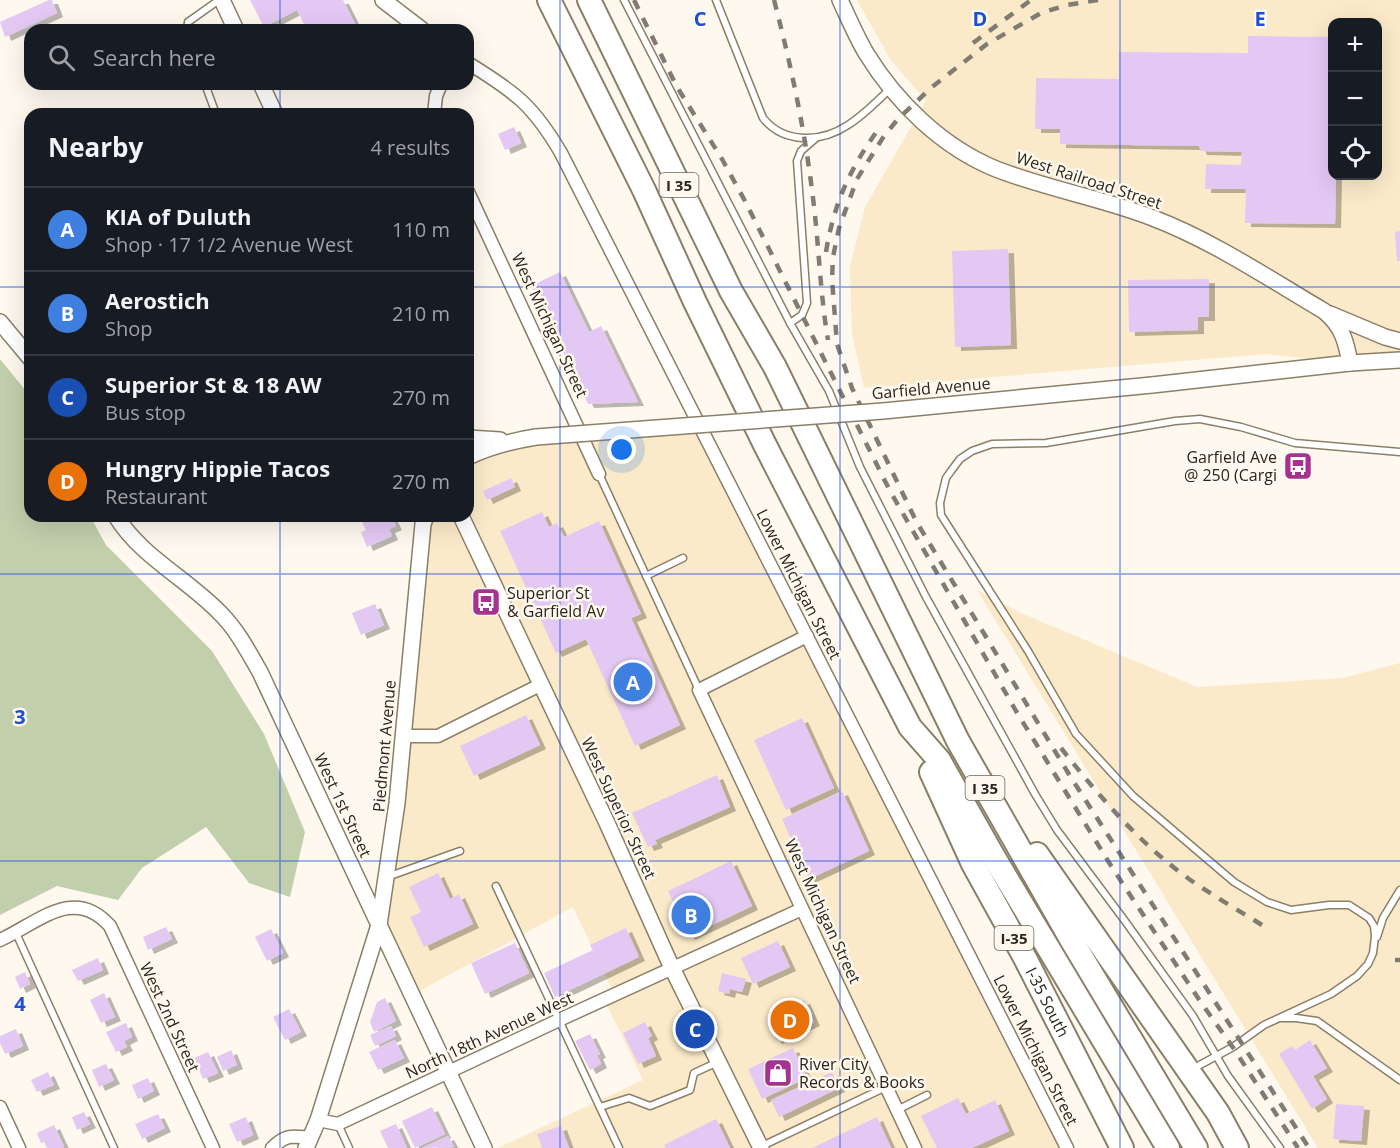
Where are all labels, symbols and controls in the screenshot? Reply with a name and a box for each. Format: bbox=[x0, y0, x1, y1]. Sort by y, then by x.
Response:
text: C bbox=[694, 5, 707, 32]
text: D bbox=[973, 5, 987, 32]
text: E bbox=[1254, 5, 1266, 32]
map controls bbox=[1328, 18, 1382, 180]
button: + bbox=[1328, 18, 1382, 72]
search box bbox=[24, 24, 474, 90]
icon: search bbox=[45, 41, 78, 74]
text: Search here bbox=[93, 42, 216, 72]
button: − bbox=[1328, 72, 1382, 126]
button: locate bbox=[1328, 126, 1382, 180]
text: Nearby bbox=[48, 129, 143, 165]
text: 4 results bbox=[370, 134, 450, 161]
street label: West Railroad Street bbox=[1013, 146, 1165, 214]
road number: I 35 bbox=[660, 173, 698, 197]
text: KIA of Duluth bbox=[105, 201, 252, 231]
text: A bbox=[61, 216, 74, 243]
text: 110 m bbox=[392, 216, 450, 243]
text: Shop · 17 1/2 Avenue West bbox=[105, 231, 353, 258]
street label: West Michigan Street bbox=[507, 249, 593, 401]
text: Aerostich bbox=[105, 285, 210, 315]
text: B bbox=[61, 300, 74, 327]
text: 210 m bbox=[392, 300, 450, 327]
text: Shop bbox=[105, 315, 153, 342]
text: Superior St & 18 AW bbox=[105, 369, 321, 399]
street label: Garfield Avenue bbox=[871, 372, 991, 404]
text: C bbox=[61, 384, 74, 411]
text: 270 m bbox=[392, 384, 450, 411]
text: Bus stop bbox=[105, 399, 186, 426]
your location bbox=[607, 435, 636, 464]
place label: Garfield Ave @ 250 (Cargi bbox=[1184, 446, 1277, 486]
bus stop icon: Garfield Ave @ 250 (Cargi bbox=[1282, 450, 1314, 482]
text: Hungry Hippie Tacos bbox=[105, 453, 330, 483]
text: D bbox=[60, 468, 75, 495]
text: 270 m bbox=[392, 468, 450, 495]
text: Restaurant bbox=[105, 483, 207, 510]
street label: Lower Michigan Street bbox=[751, 505, 847, 663]
place label: Superior St & Garfield Av bbox=[507, 582, 604, 622]
bus stop icon: Superior St & Garfield Av bbox=[470, 586, 502, 618]
pin: A bbox=[614, 660, 652, 704]
street label: Piedmont Avenue bbox=[367, 679, 401, 813]
text: 3 bbox=[14, 703, 26, 730]
street label: West Superior Street bbox=[576, 733, 662, 883]
street label: West 1st Street bbox=[309, 749, 377, 861]
road number: I 35 bbox=[966, 776, 1004, 800]
street label: West Michigan Street bbox=[780, 835, 866, 987]
pin: B bbox=[672, 892, 710, 938]
road number: I-35 bbox=[994, 926, 1034, 950]
street label: West 2nd Street bbox=[135, 958, 205, 1076]
street label: I-35 South bbox=[1020, 963, 1075, 1041]
street label: Lower Michigan Street bbox=[988, 971, 1084, 1129]
street label: North 18th Avenue West bbox=[402, 986, 577, 1084]
text: 4 bbox=[14, 990, 26, 1017]
pin: D bbox=[770, 998, 810, 1042]
pin: C bbox=[676, 1006, 714, 1052]
place label: River City Records & Books bbox=[799, 1053, 925, 1093]
shop icon: River City Records & Books bbox=[762, 1057, 794, 1089]

